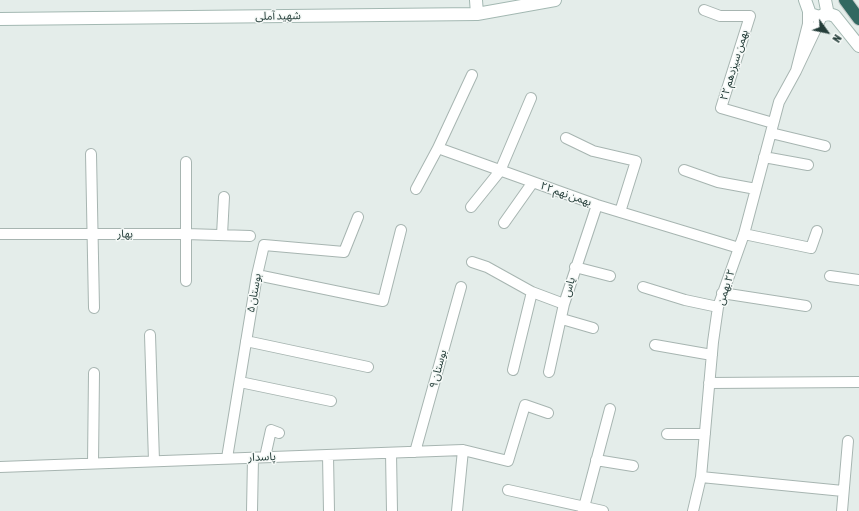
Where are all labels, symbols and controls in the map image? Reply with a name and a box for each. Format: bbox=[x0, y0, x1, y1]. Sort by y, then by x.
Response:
street label: شهید آملی bbox=[255, 9, 301, 23]
north arrow bbox=[807, 12, 847, 52]
street label: ۲۲ بهمن سیزدهم bbox=[717, 28, 751, 102]
text: N bbox=[830, 33, 844, 45]
street label: ۲۲ بهمن نهم bbox=[539, 179, 593, 209]
street label: بهار bbox=[117, 227, 133, 241]
street label: ٢٢ بهمن bbox=[714, 267, 738, 307]
street label: بوستان ۵ bbox=[244, 272, 264, 314]
street label: یاس bbox=[560, 276, 578, 298]
street label: بوستان ۹ bbox=[427, 348, 449, 390]
street label: پاسدار bbox=[248, 450, 276, 464]

